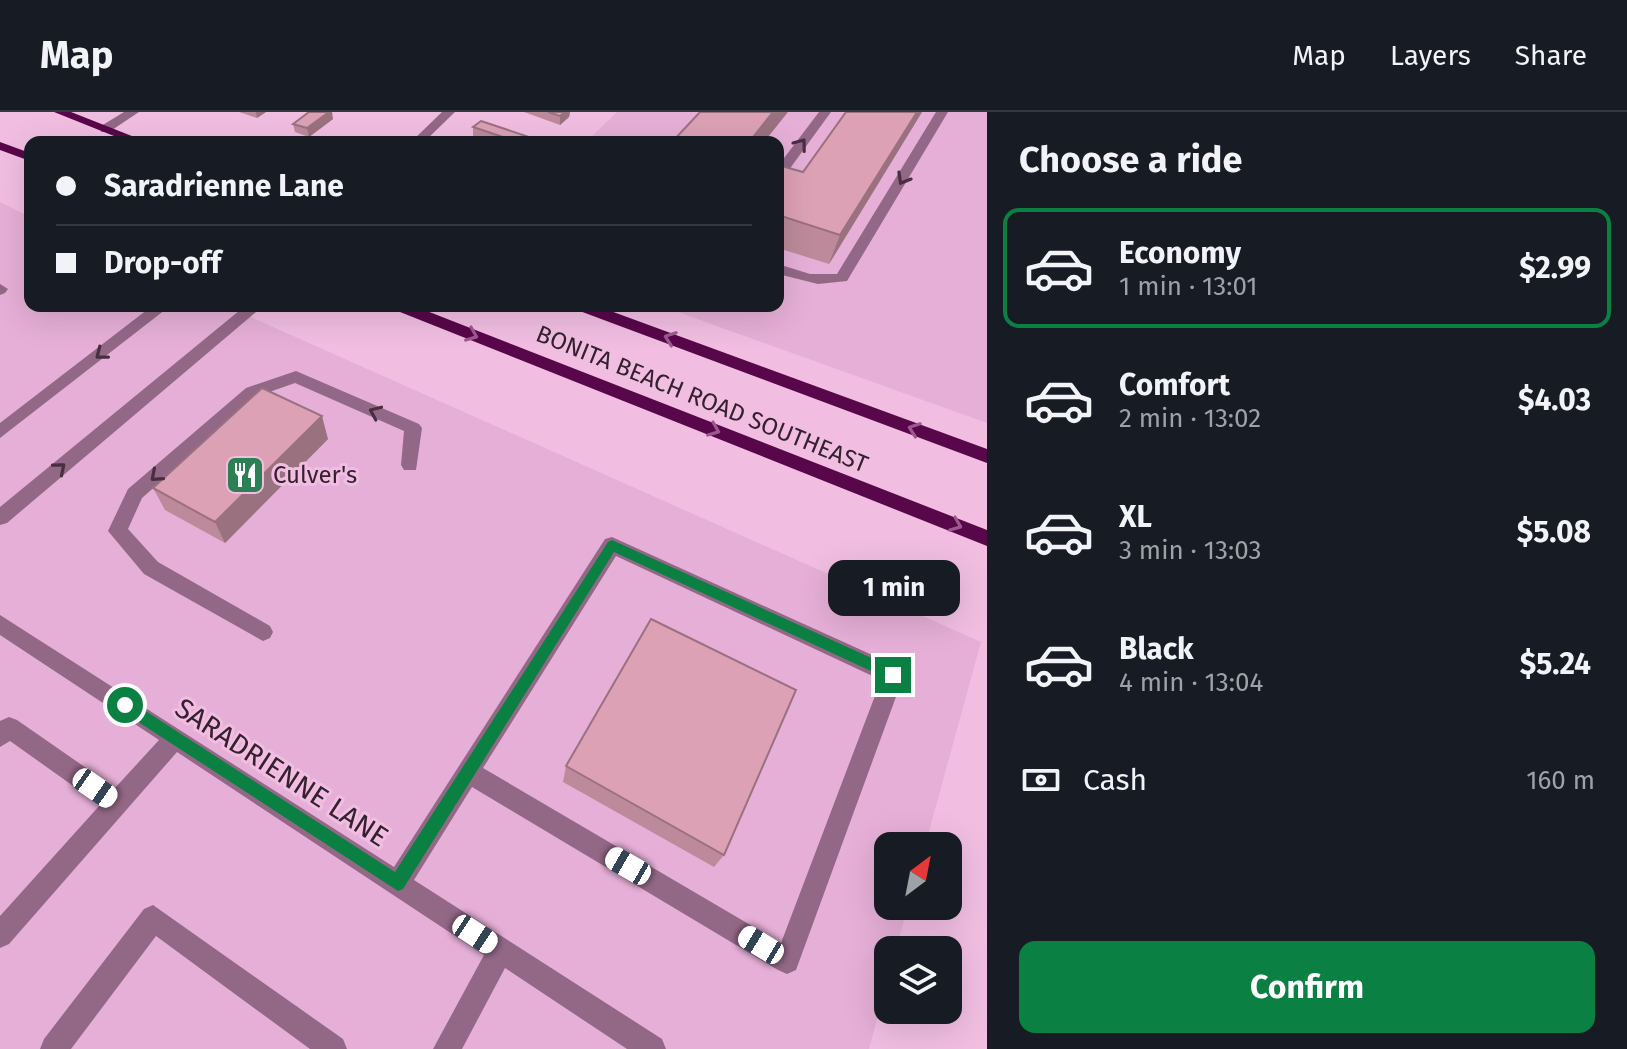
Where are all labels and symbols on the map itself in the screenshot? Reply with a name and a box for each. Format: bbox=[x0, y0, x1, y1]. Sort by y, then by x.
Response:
one-way arrow bbox=[792, 138, 806, 152]
one-way arrow bbox=[897, 170, 913, 185]
street label: BONITA BEACH ROAD SOUTHEAST bbox=[532, 319, 872, 479]
one-way arrow bbox=[464, 325, 478, 341]
one-way arrow bbox=[664, 332, 678, 348]
one-way arrow bbox=[95, 344, 110, 358]
one-way arrow bbox=[369, 405, 383, 421]
one-way arrow bbox=[706, 420, 720, 437]
one-way arrow bbox=[908, 422, 922, 439]
restaurant icon: Culver's bbox=[224, 454, 266, 496]
place label: Culver's bbox=[273, 461, 357, 489]
one-way arrow bbox=[51, 463, 65, 478]
one-way arrow bbox=[150, 466, 165, 480]
one-way arrow bbox=[948, 515, 962, 532]
callout: 1 min bbox=[827, 559, 959, 615]
route end bbox=[875, 657, 911, 693]
route start bbox=[107, 687, 143, 723]
street label: SARADRIENNE LANE bbox=[169, 691, 394, 854]
car bbox=[68, 764, 122, 812]
north arrow bbox=[874, 832, 962, 920]
car bbox=[601, 844, 655, 888]
car bbox=[448, 911, 502, 957]
car bbox=[734, 922, 788, 968]

